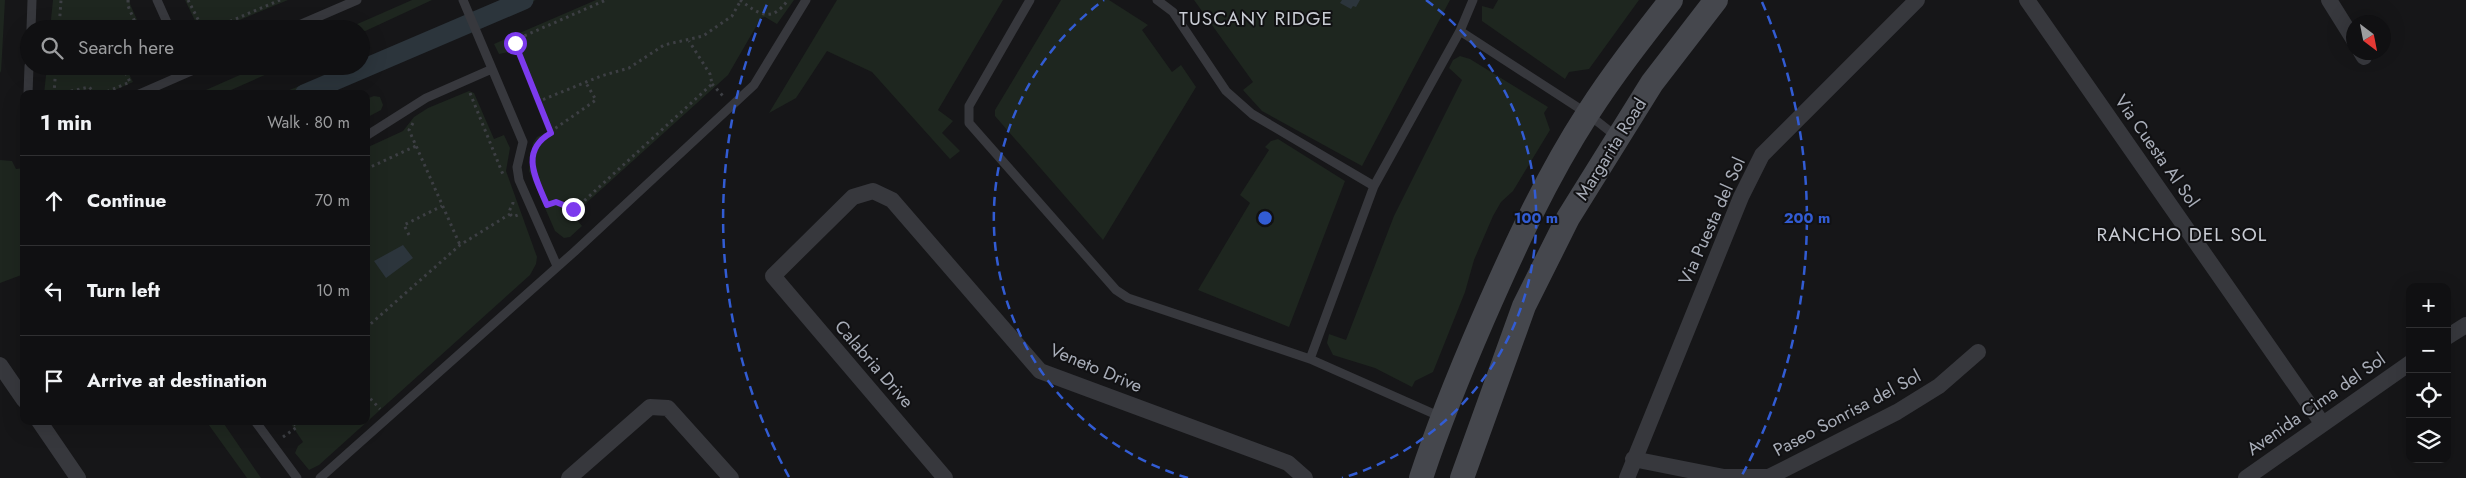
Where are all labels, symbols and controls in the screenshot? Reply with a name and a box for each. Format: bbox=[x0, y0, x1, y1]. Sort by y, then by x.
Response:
district label: TUSCANY RIDGE bbox=[1179, 5, 1333, 32]
north arrow bbox=[2346, 15, 2391, 60]
search box bbox=[20, 20, 370, 75]
route start bbox=[504, 32, 527, 55]
icon: search bbox=[38, 34, 66, 62]
text: Search here bbox=[78, 34, 174, 61]
street label: Via Cuesta Al Sol bbox=[2108, 89, 2206, 213]
street label: Margarita Road bbox=[1569, 93, 1653, 205]
text: 1 min bbox=[40, 108, 92, 138]
text: Walk · 80 m bbox=[267, 111, 350, 134]
street label: Via Puesta del Sol bbox=[1672, 153, 1752, 289]
icon: ahead bbox=[40, 187, 68, 215]
text: Continue bbox=[87, 187, 166, 214]
text: 70 m bbox=[315, 189, 350, 212]
route end bbox=[562, 198, 585, 221]
text: 100 m bbox=[1514, 207, 1558, 229]
text: 200 m bbox=[1784, 207, 1830, 229]
centre of rings bbox=[1256, 209, 1274, 227]
district label: RANCHO DEL SOL bbox=[2097, 221, 2267, 248]
icon: left bbox=[40, 277, 68, 305]
text: Turn left bbox=[87, 277, 160, 304]
text: 10 m bbox=[316, 279, 350, 302]
map controls bbox=[2406, 283, 2451, 463]
button: + bbox=[2406, 283, 2451, 328]
street label: Calabria Drive bbox=[828, 314, 920, 414]
button: − bbox=[2406, 328, 2451, 373]
street label: Veneto Drive bbox=[1046, 337, 1146, 399]
street label: Avenida Cima del Sol bbox=[2241, 346, 2391, 462]
street label: Paseo Sonrisa del Sol bbox=[1769, 363, 1925, 463]
icon: arrive bbox=[40, 367, 68, 395]
text: Arrive at destination bbox=[87, 367, 267, 394]
button: locate bbox=[2406, 373, 2451, 418]
button: layers bbox=[2406, 418, 2451, 463]

